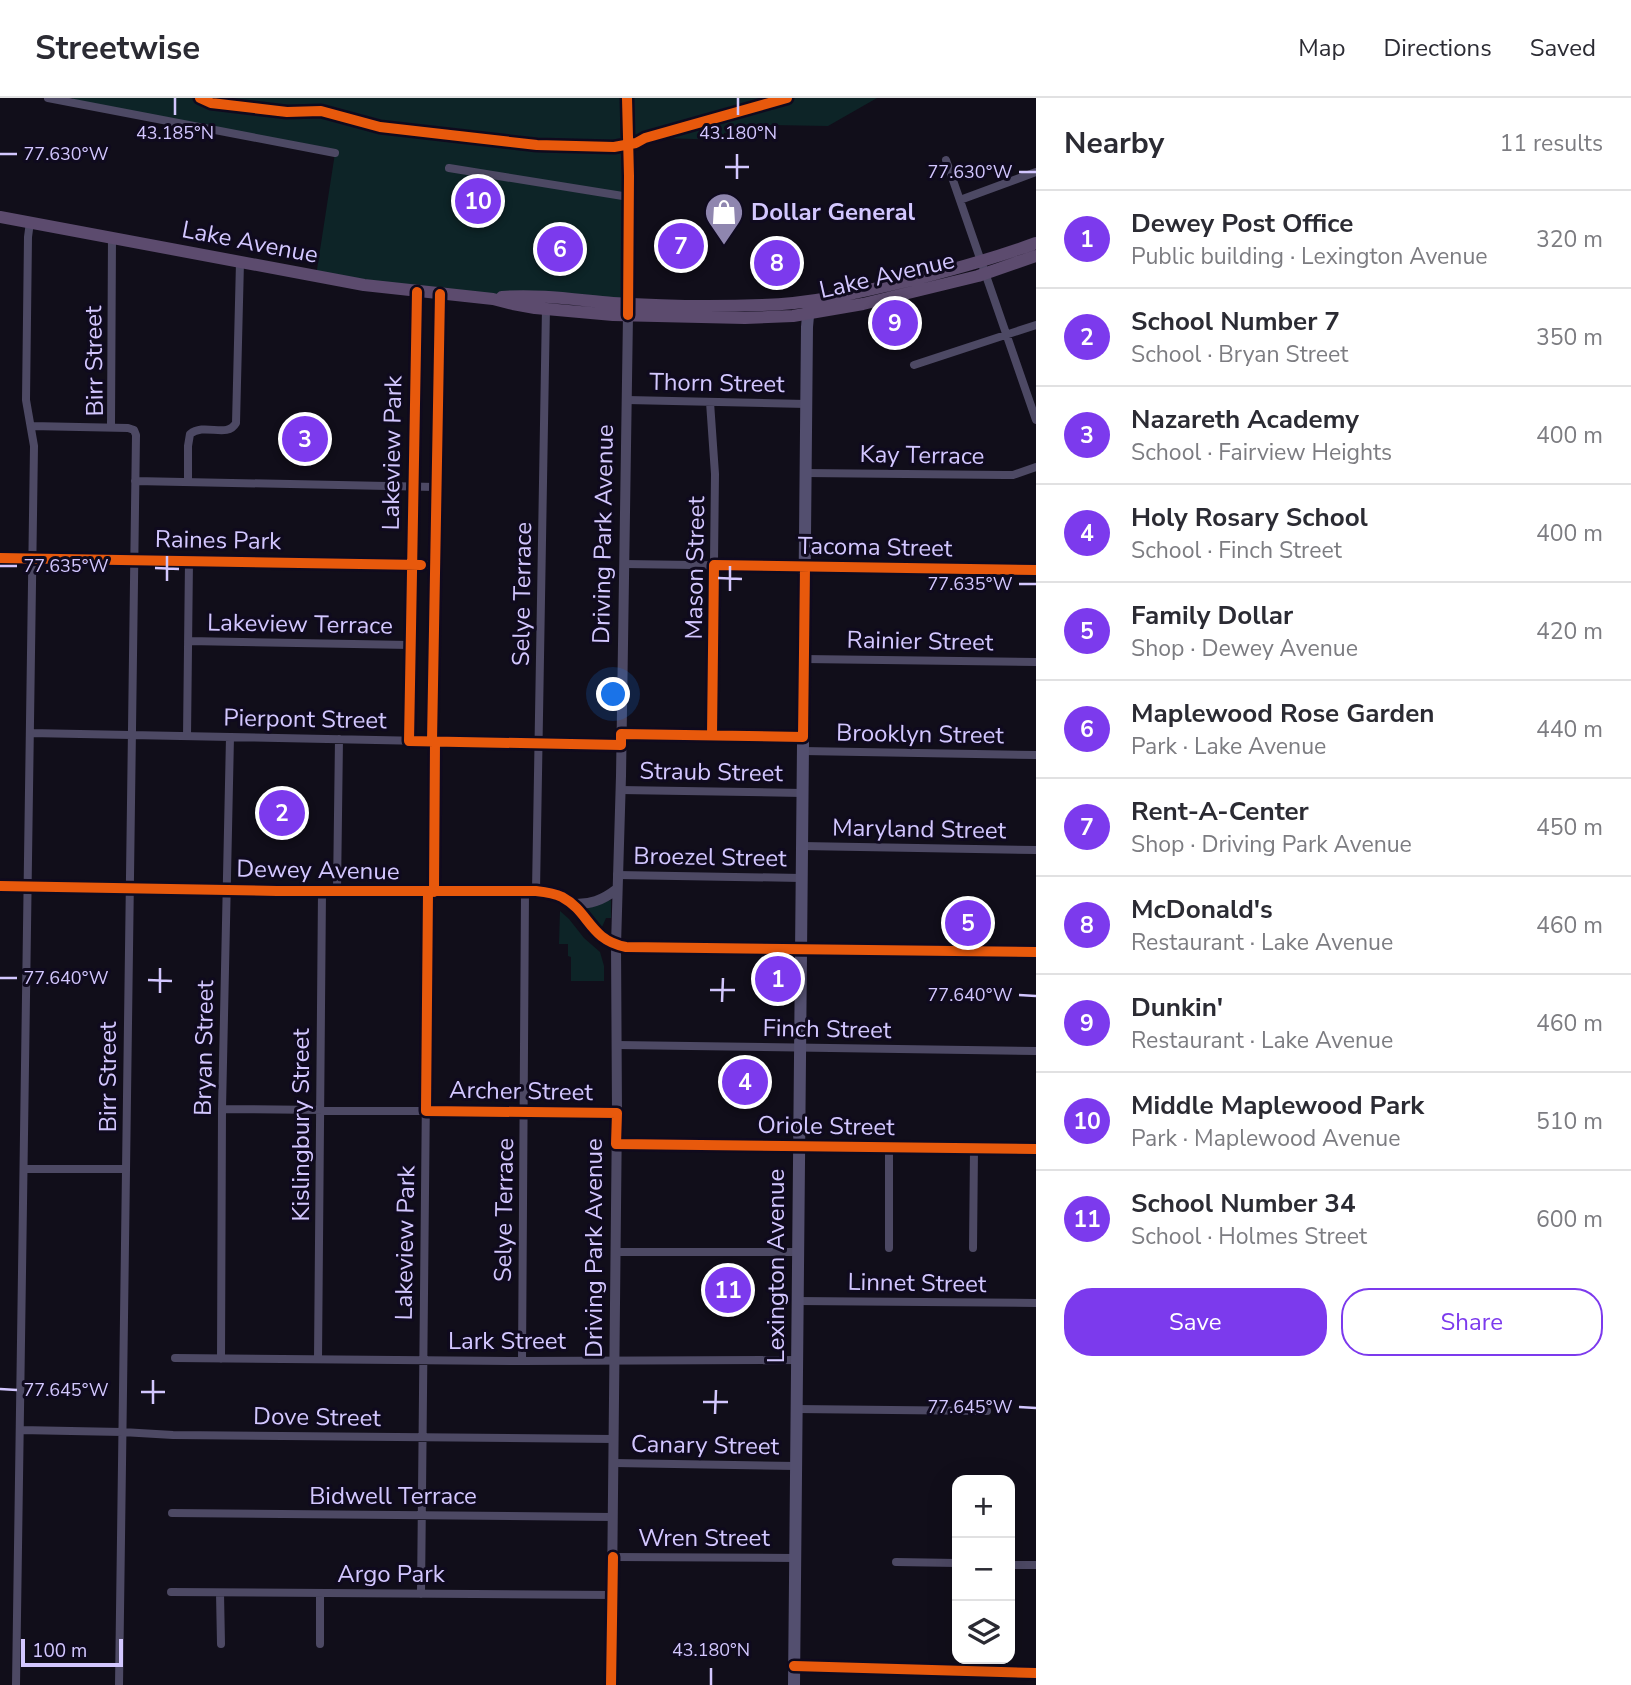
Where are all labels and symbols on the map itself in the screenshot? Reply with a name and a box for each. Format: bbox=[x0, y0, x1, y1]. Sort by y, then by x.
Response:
text: 43.185°N bbox=[136, 121, 214, 145]
text: 43.180°N bbox=[699, 121, 777, 145]
text: 77.630°W bbox=[24, 142, 109, 166]
text: 77.630°W bbox=[928, 160, 1013, 184]
pin: 10 bbox=[455, 175, 501, 227]
shop icon: Dollar General bbox=[703, 191, 745, 246]
place label: Dollar General bbox=[751, 196, 916, 228]
street label: Lake Avenue bbox=[179, 213, 321, 271]
pin: 7 bbox=[658, 220, 704, 272]
pin: 6 bbox=[537, 223, 583, 275]
pin: 8 bbox=[754, 237, 800, 289]
street label: Lake Avenue bbox=[816, 244, 958, 306]
pin: 9 bbox=[872, 297, 918, 349]
street label: Birr Street bbox=[77, 305, 111, 417]
street label: Thorn Street bbox=[649, 366, 786, 400]
street label: Lakeview Park bbox=[375, 374, 409, 531]
pin: 3 bbox=[282, 413, 328, 465]
street label: Driving Park Avenue bbox=[585, 424, 621, 644]
street label: Kay Terrace bbox=[859, 438, 985, 472]
street label: Mason Street bbox=[678, 495, 712, 640]
street label: Selye Terrace bbox=[505, 522, 539, 666]
street label: Raines Park bbox=[155, 523, 282, 557]
street label: Tacoma Street bbox=[797, 530, 953, 564]
text: 77.635°W bbox=[24, 554, 109, 578]
text: 77.635°W bbox=[928, 572, 1013, 596]
street label: Lakeview Terrace bbox=[207, 606, 393, 642]
street label: Rainier Street bbox=[846, 624, 994, 658]
your location bbox=[596, 677, 630, 711]
street label: Pierpont Street bbox=[223, 702, 387, 736]
street label: Brooklyn Street bbox=[836, 717, 1005, 751]
street label: Straub Street bbox=[639, 755, 784, 789]
pin: 2 bbox=[259, 787, 305, 839]
street label: Maryland Street bbox=[832, 811, 1007, 847]
street label: Broezel Street bbox=[633, 840, 787, 874]
street label: Dewey Avenue bbox=[236, 853, 400, 887]
pin: 5 bbox=[945, 897, 991, 949]
pin: 1 bbox=[755, 953, 801, 1005]
text: 77.640°W bbox=[24, 966, 109, 990]
street label: Bryan Street bbox=[187, 979, 221, 1116]
text: 77.640°W bbox=[928, 983, 1013, 1007]
street label: Finch Street bbox=[762, 1012, 892, 1046]
street label: Birr Street bbox=[92, 1021, 124, 1132]
street label: Kislingbury Street bbox=[285, 1028, 317, 1222]
pin: 4 bbox=[722, 1056, 768, 1108]
street label: Archer Street bbox=[449, 1074, 594, 1108]
street label: Oriole Street bbox=[757, 1109, 896, 1143]
street label: Selye Terrace bbox=[487, 1138, 521, 1282]
street label: Driving Park Avenue bbox=[578, 1138, 610, 1358]
street label: Lakeview Park bbox=[388, 1164, 422, 1321]
street label: Lexington Avenue bbox=[760, 1169, 792, 1363]
pin: 11 bbox=[705, 1264, 751, 1316]
street label: Linnet Street bbox=[847, 1266, 987, 1300]
street label: Lark Street bbox=[448, 1325, 567, 1357]
text: 77.645°W bbox=[24, 1378, 109, 1402]
text: 77.645°W bbox=[928, 1395, 1013, 1419]
street label: Dove Street bbox=[253, 1400, 382, 1434]
street label: Canary Street bbox=[631, 1428, 780, 1462]
street label: Bidwell Terrace bbox=[309, 1480, 477, 1512]
street label: Wren Street bbox=[638, 1522, 770, 1554]
street label: Argo Park bbox=[337, 1558, 446, 1590]
scale bar bbox=[21, 1636, 122, 1668]
text: 43.180°N bbox=[672, 1638, 750, 1662]

